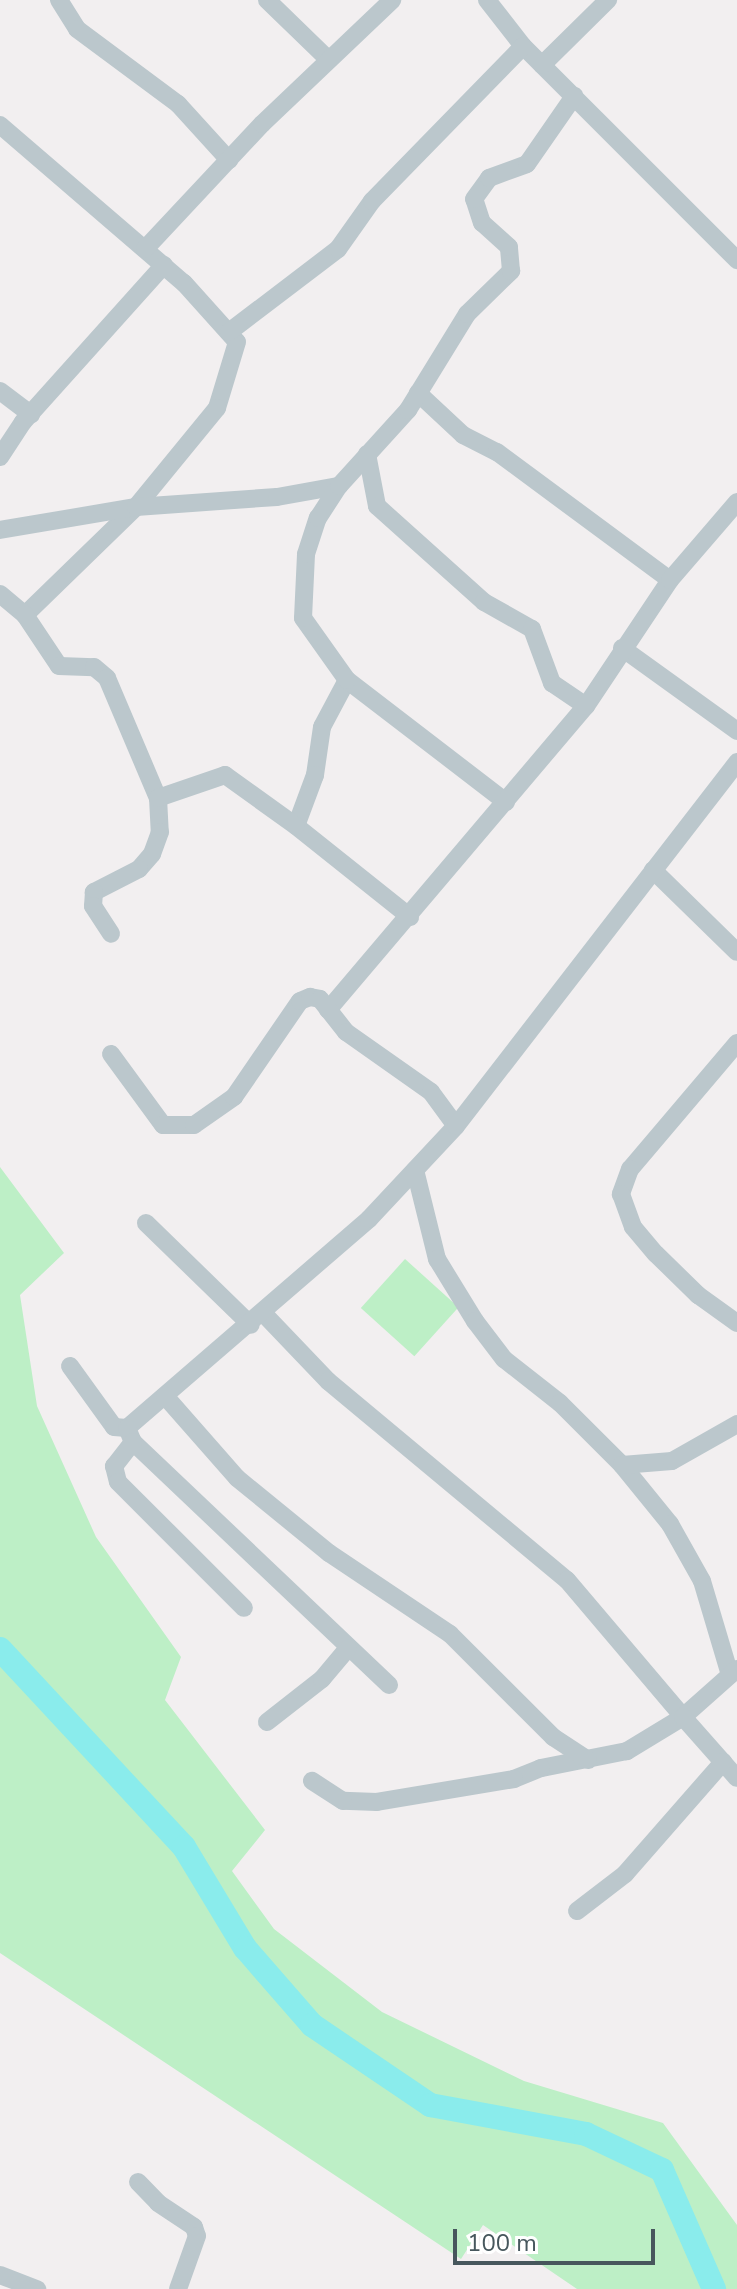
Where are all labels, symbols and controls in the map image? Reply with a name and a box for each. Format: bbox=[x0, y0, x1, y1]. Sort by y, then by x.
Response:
scale bar bbox=[457, 2213, 659, 2263]
text: 100 m bbox=[467, 2227, 537, 2259]

